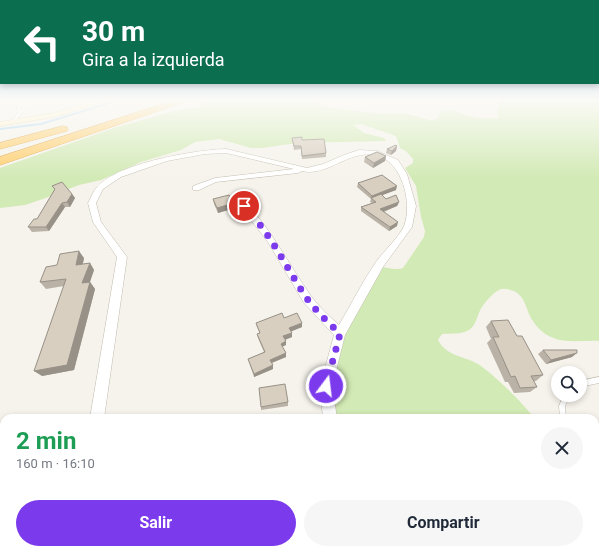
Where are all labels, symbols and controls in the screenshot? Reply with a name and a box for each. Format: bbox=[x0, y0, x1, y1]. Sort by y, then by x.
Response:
text: 30 m bbox=[82, 15, 145, 48]
icon: left bbox=[16, 16, 68, 68]
text: Gira a la izquierda bbox=[82, 49, 225, 70]
pin bbox=[227, 189, 261, 223]
icon: arrive bbox=[233, 195, 255, 217]
position arrow bbox=[305, 365, 347, 407]
map controls bbox=[551, 366, 587, 402]
button: search bbox=[551, 366, 587, 402]
text: 2 min bbox=[16, 427, 76, 455]
button: close bbox=[541, 427, 583, 469]
text: 160 m · 16:10 bbox=[16, 456, 95, 471]
button: Salir bbox=[16, 500, 296, 546]
button: Compartir bbox=[304, 500, 583, 546]

